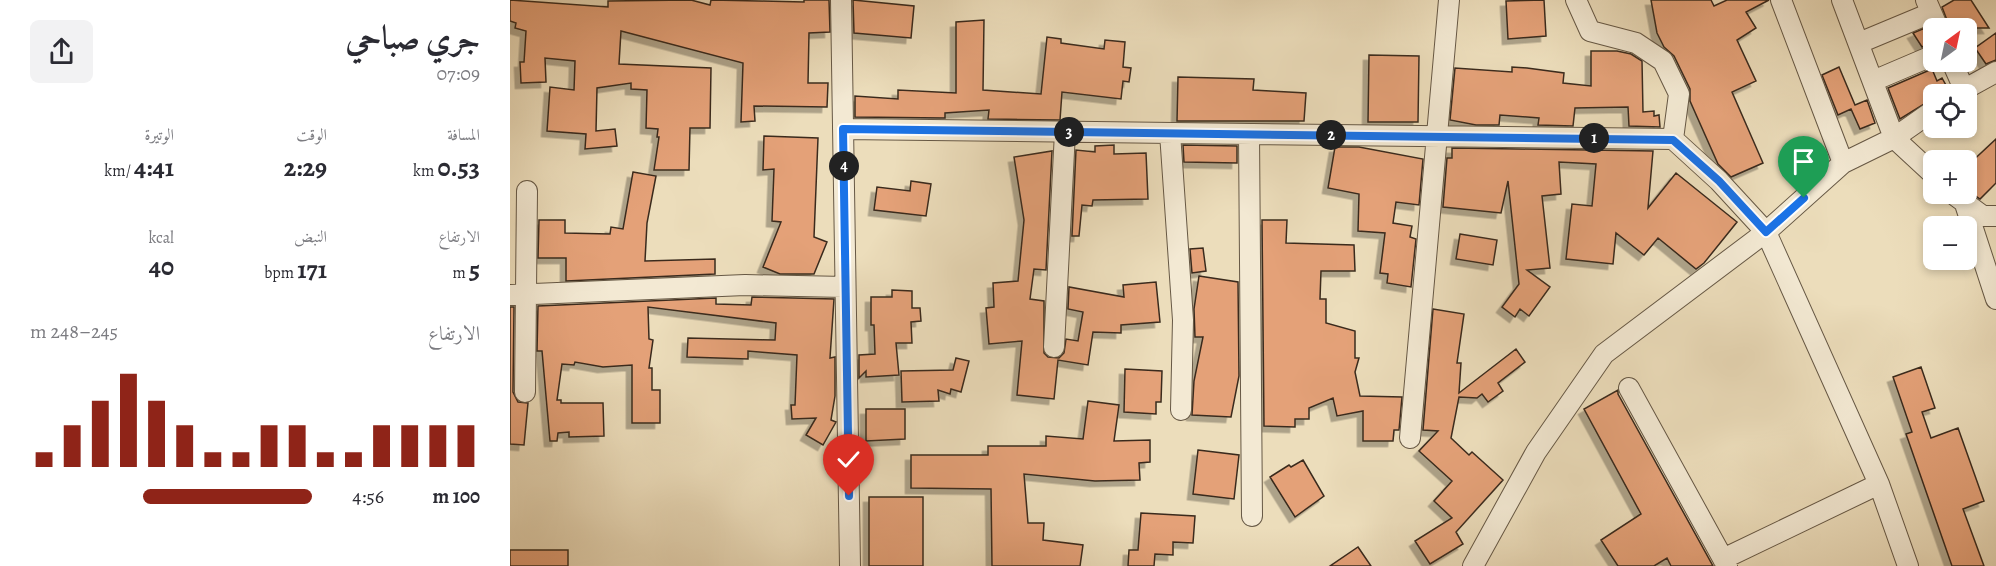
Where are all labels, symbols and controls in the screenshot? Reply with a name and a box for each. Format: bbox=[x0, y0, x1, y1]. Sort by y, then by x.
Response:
text: جري صباحي bbox=[345, 15, 480, 60]
north arrow bbox=[1923, 18, 1977, 72]
map controls bbox=[1923, 18, 1977, 270]
button: share bbox=[30, 20, 93, 83]
text: 07:09 bbox=[436, 60, 480, 87]
button: locate bbox=[1923, 84, 1977, 138]
pin: 3 bbox=[1054, 117, 1084, 147]
pin: 2 bbox=[1316, 120, 1346, 150]
text: 3 bbox=[1066, 121, 1072, 143]
pin: 1 bbox=[1579, 123, 1609, 153]
text: الوتيرة bbox=[144, 124, 174, 146]
text: الوقت bbox=[296, 124, 327, 146]
text: المسافة bbox=[447, 124, 480, 146]
text: 2 bbox=[1327, 124, 1335, 146]
text: 1 bbox=[1591, 127, 1597, 149]
pin bbox=[1778, 136, 1829, 198]
icon: arrive bbox=[1787, 145, 1820, 178]
text: 4:41 bbox=[134, 150, 174, 185]
text: 2:29 bbox=[284, 150, 327, 185]
text: 0.53 bbox=[437, 150, 480, 185]
button: + bbox=[1923, 150, 1977, 204]
pin: 4 bbox=[829, 151, 859, 181]
text: 4 bbox=[840, 155, 848, 177]
text: /km bbox=[104, 160, 134, 182]
text: km bbox=[413, 160, 437, 182]
button: − bbox=[1923, 216, 1977, 270]
text: النبض bbox=[294, 226, 327, 248]
text: الارتفاع bbox=[438, 226, 480, 248]
text: kcal bbox=[148, 227, 174, 249]
text: 40 bbox=[149, 249, 174, 284]
text: 171 bbox=[297, 252, 327, 287]
text: 5 bbox=[469, 252, 480, 287]
text: bpm bbox=[264, 262, 297, 284]
text: m bbox=[452, 262, 469, 284]
text: 245–248 m bbox=[30, 318, 118, 345]
text: الارتفاع bbox=[428, 320, 480, 347]
pin bbox=[823, 434, 874, 496]
icon: check bbox=[832, 443, 865, 476]
text: 4:56 bbox=[352, 483, 384, 510]
text: 100 m bbox=[432, 483, 480, 510]

